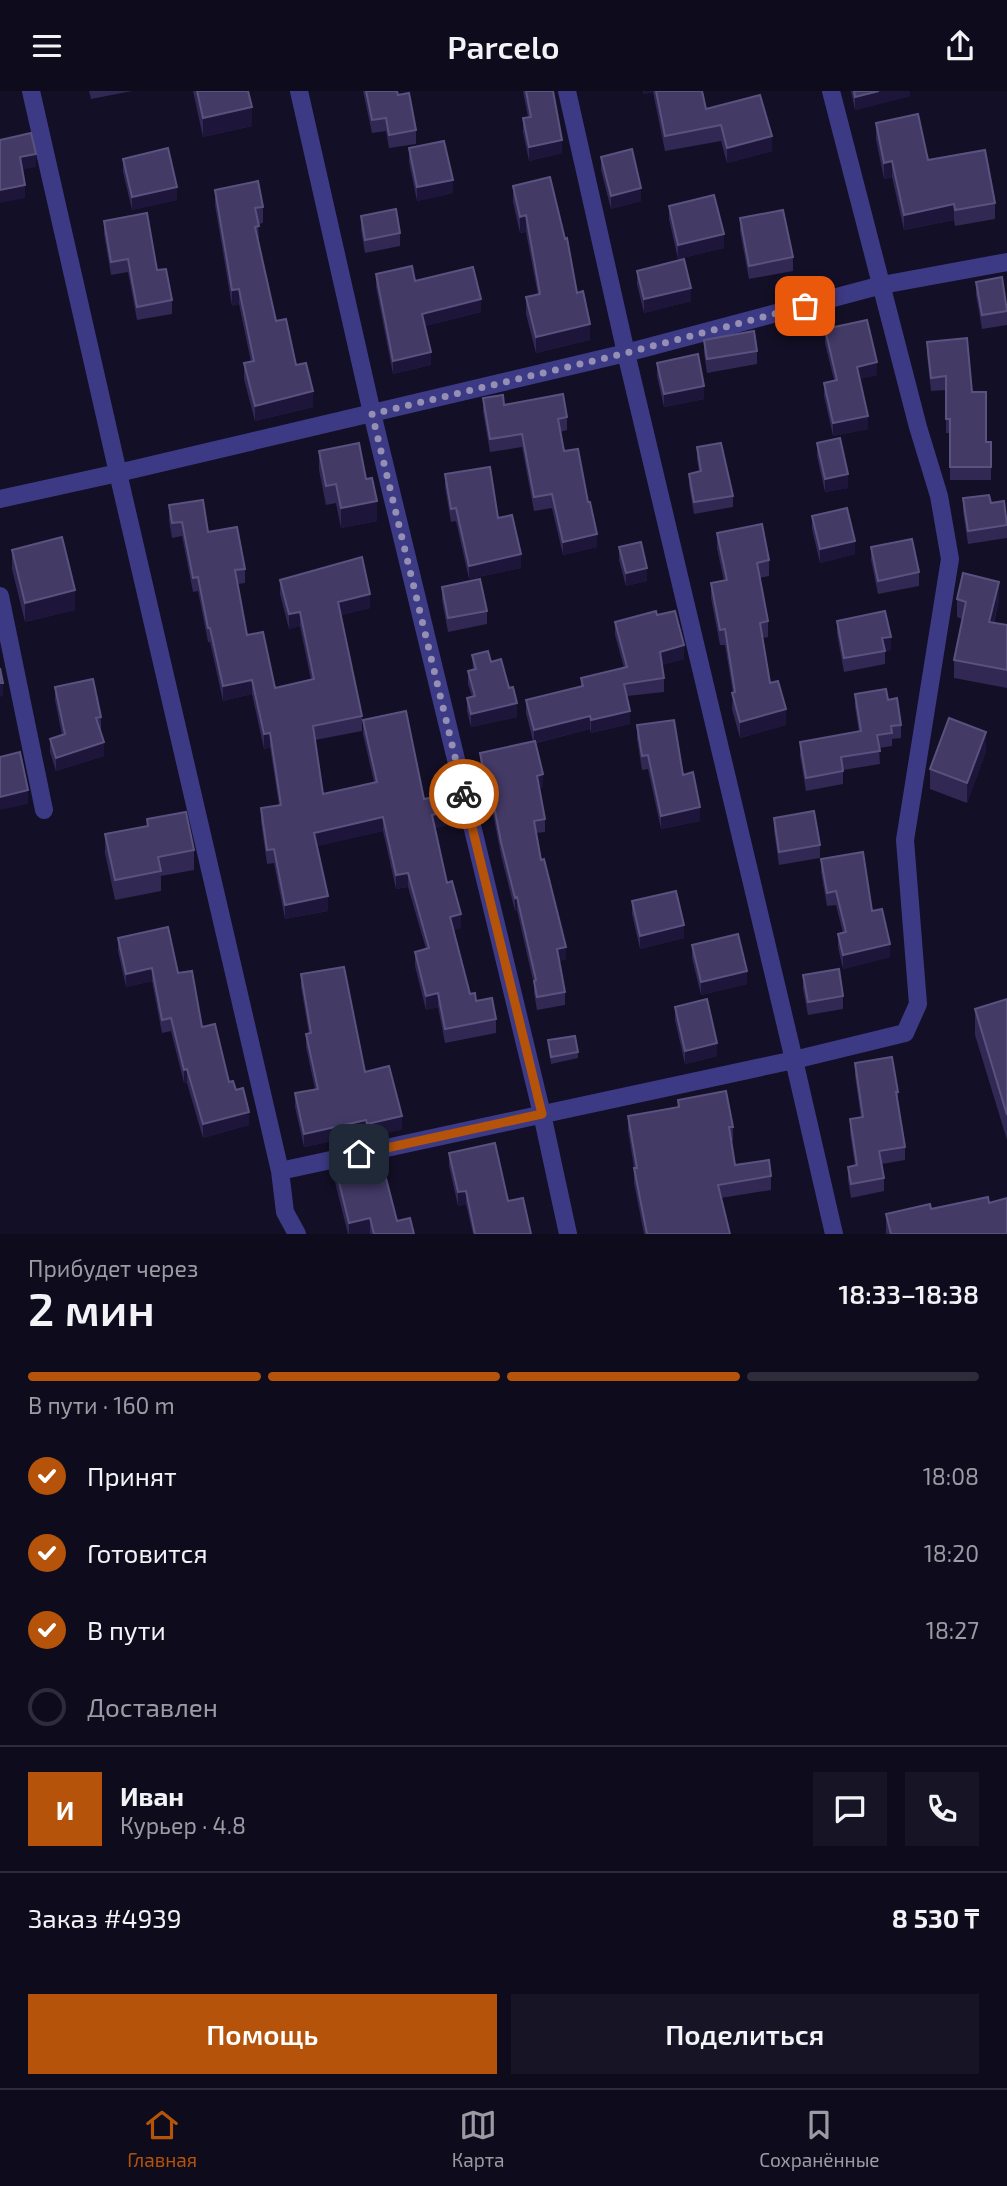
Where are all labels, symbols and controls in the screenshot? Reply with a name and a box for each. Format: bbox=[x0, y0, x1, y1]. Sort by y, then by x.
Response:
icon: menu bbox=[28, 27, 66, 65]
text: Parcelo bbox=[447, 27, 560, 65]
icon: share bbox=[941, 27, 979, 65]
pin bbox=[775, 276, 835, 336]
icon: bag bbox=[786, 287, 824, 325]
courier bbox=[429, 759, 499, 829]
icon: bike bbox=[445, 775, 483, 813]
pin bbox=[329, 1124, 389, 1184]
icon: home bbox=[340, 1135, 378, 1173]
text: Прибудет через bbox=[28, 1254, 198, 1282]
text: 18:33–18:38 bbox=[838, 1278, 979, 1309]
text: 2 мин bbox=[28, 1280, 155, 1335]
text: В пути · 160 m bbox=[28, 1391, 175, 1419]
icon: check bbox=[28, 1457, 66, 1495]
text: Принят bbox=[87, 1460, 177, 1491]
text: 18:08 bbox=[923, 1462, 979, 1490]
icon: check bbox=[28, 1534, 66, 1572]
text: Готовится bbox=[87, 1537, 208, 1568]
text: 18:20 bbox=[924, 1539, 979, 1567]
icon: check bbox=[28, 1611, 66, 1649]
text: В пути bbox=[87, 1614, 166, 1645]
text: 18:27 bbox=[926, 1616, 979, 1644]
text: Доставлен bbox=[87, 1691, 218, 1722]
button: chat bbox=[813, 1772, 887, 1846]
button: phone bbox=[905, 1772, 979, 1846]
text: Иван bbox=[120, 1780, 184, 1811]
text: И bbox=[56, 1794, 74, 1825]
text: Курьер · 4.8 bbox=[120, 1811, 246, 1839]
text: Заказ #4939 bbox=[28, 1902, 182, 1933]
text: 8 530 ₸ bbox=[892, 1902, 979, 1933]
button: Помощь bbox=[28, 1994, 497, 2074]
button: Поделиться bbox=[511, 1994, 979, 2074]
tab: Главная bbox=[127, 2106, 197, 2171]
tab: Карта bbox=[452, 2106, 505, 2171]
tab: Сохранённые bbox=[759, 2106, 880, 2171]

